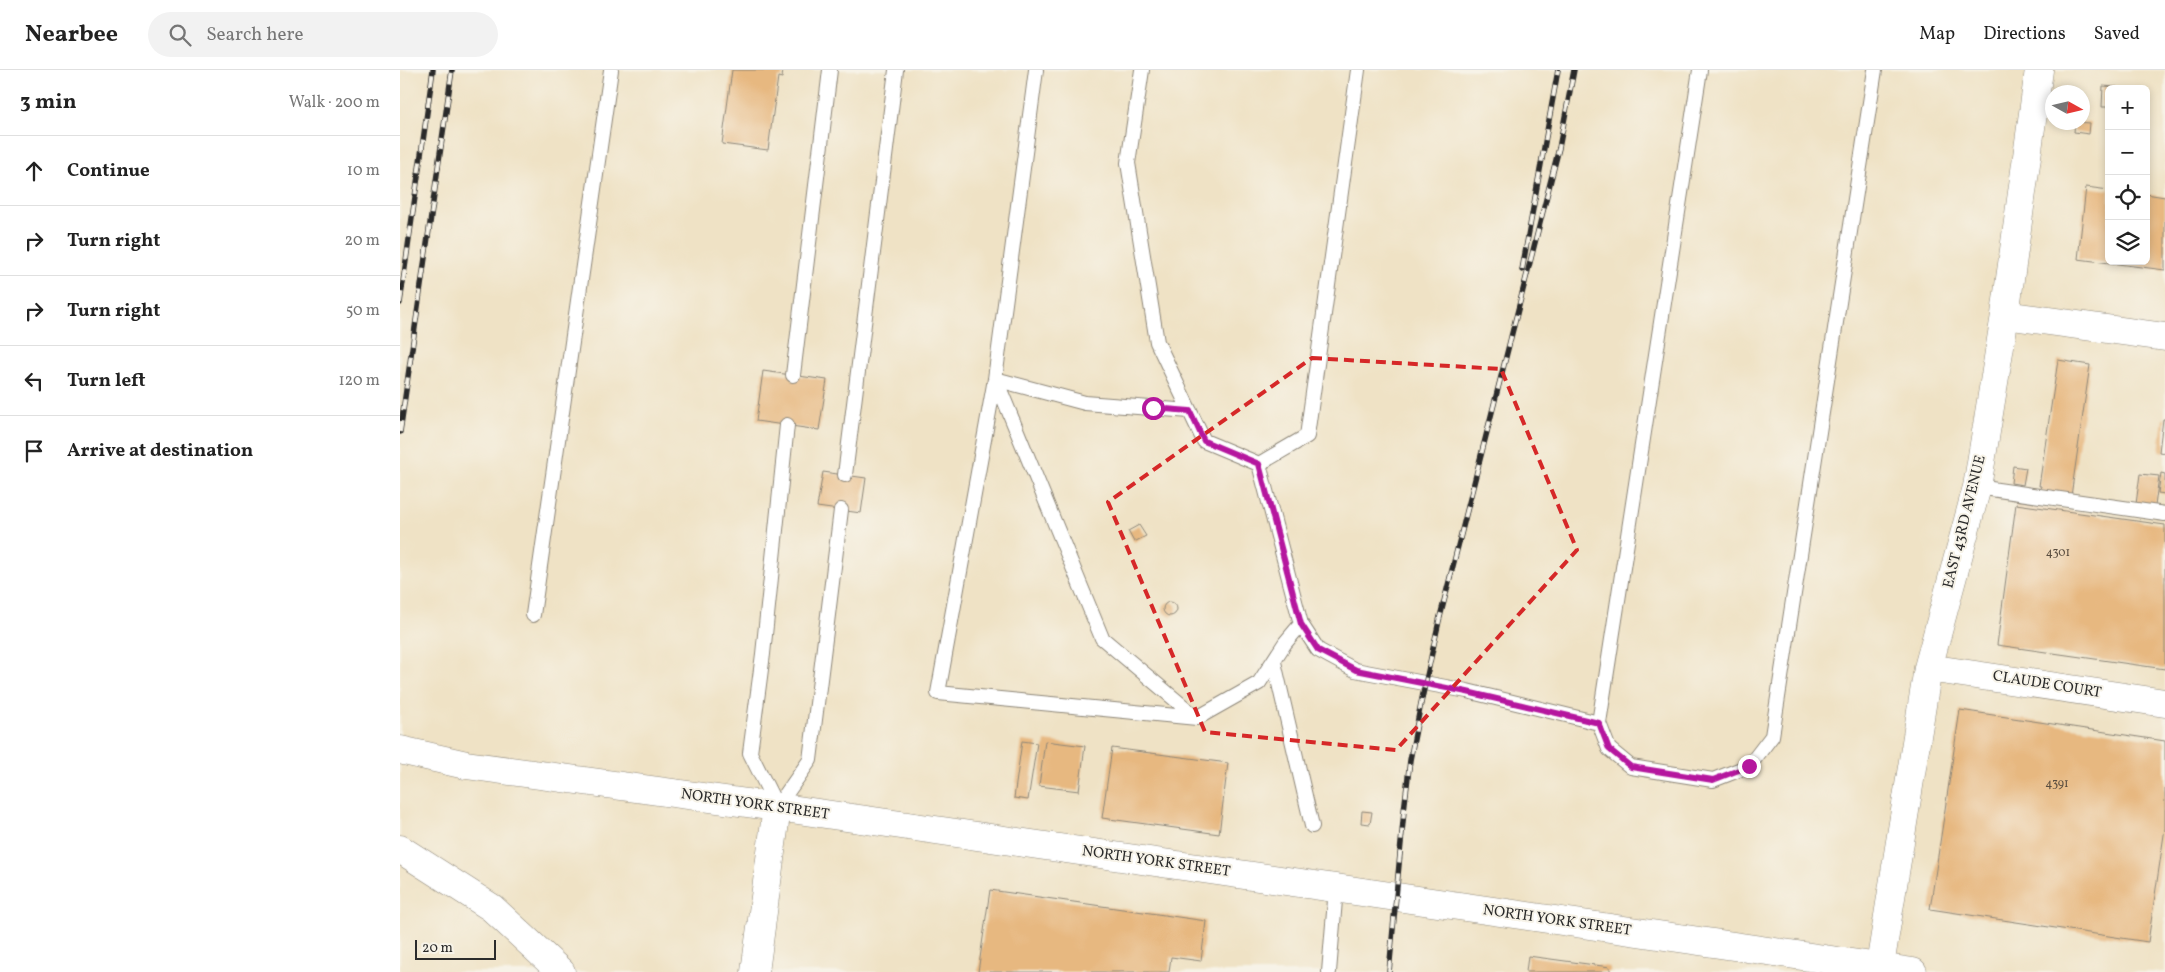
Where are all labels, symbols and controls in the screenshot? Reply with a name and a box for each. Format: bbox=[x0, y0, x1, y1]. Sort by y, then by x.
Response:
search box bbox=[148, 12, 498, 57]
text: Nearbee bbox=[25, 18, 118, 52]
icon: search bbox=[166, 21, 194, 49]
text: Search here bbox=[206, 22, 303, 48]
text: Map bbox=[1919, 22, 1955, 47]
text: Directions bbox=[1983, 22, 2066, 47]
text: Saved bbox=[2094, 22, 2140, 47]
north arrow bbox=[2045, 85, 2090, 130]
map controls bbox=[2105, 85, 2150, 265]
button: + bbox=[2105, 85, 2150, 130]
text: 3 min bbox=[20, 88, 76, 117]
text: Walk · 200 m bbox=[289, 92, 380, 114]
button: − bbox=[2105, 130, 2150, 175]
icon: ahead bbox=[20, 157, 48, 185]
text: Continue bbox=[67, 158, 150, 184]
text: 10 m bbox=[347, 160, 380, 182]
button: locate bbox=[2105, 175, 2150, 220]
button: layers bbox=[2105, 220, 2150, 265]
icon: right bbox=[20, 227, 48, 255]
text: Turn right bbox=[67, 228, 160, 254]
text: 20 m bbox=[345, 230, 380, 252]
icon: right bbox=[20, 297, 48, 325]
text: Turn right bbox=[67, 298, 160, 324]
text: 50 m bbox=[346, 300, 380, 322]
icon: left bbox=[20, 367, 48, 395]
text: Turn left bbox=[67, 368, 146, 394]
text: 120 m bbox=[338, 370, 380, 392]
route start bbox=[1142, 397, 1165, 420]
icon: arrive bbox=[20, 437, 48, 465]
text: Arrive at destination bbox=[67, 438, 253, 464]
street label: EAST 43RD AVENUE bbox=[1938, 453, 1992, 591]
house number: 4301 bbox=[2046, 545, 2070, 561]
street label: CLAUDE COURT bbox=[1991, 666, 2103, 704]
route end bbox=[1738, 755, 1761, 778]
house number: 4391 bbox=[2045, 776, 2069, 792]
street label: NORTH YORK STREET bbox=[679, 784, 831, 826]
street label: NORTH YORK STREET bbox=[1080, 841, 1232, 883]
street label: NORTH YORK STREET bbox=[1481, 900, 1633, 942]
scale bar bbox=[415, 937, 496, 960]
text: 20 m bbox=[422, 939, 453, 958]

